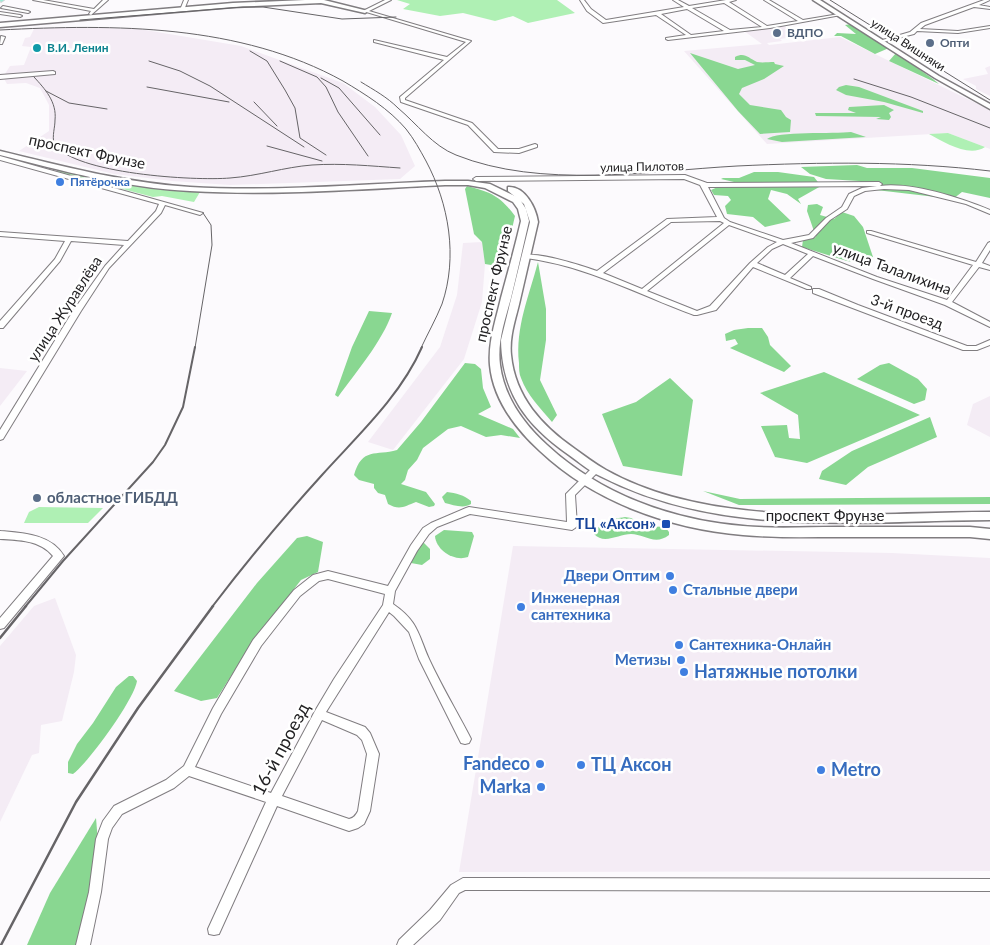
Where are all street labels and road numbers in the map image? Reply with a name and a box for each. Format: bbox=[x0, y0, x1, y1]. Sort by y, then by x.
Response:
street label: улица Вишняки bbox=[868, 15, 949, 74]
street label: проспект Фрунзе bbox=[27, 130, 147, 172]
street label: улица Пилотов bbox=[600, 158, 684, 175]
street label: проспект Фрунзе bbox=[471, 224, 515, 344]
street label: улица Талалихина bbox=[831, 238, 954, 298]
street label: улица Журавлёва bbox=[23, 252, 105, 365]
street label: 3-й проезд bbox=[869, 290, 946, 333]
street label: проспект Фрунзе bbox=[766, 506, 884, 524]
street label: 16-й проезд bbox=[247, 699, 314, 799]

